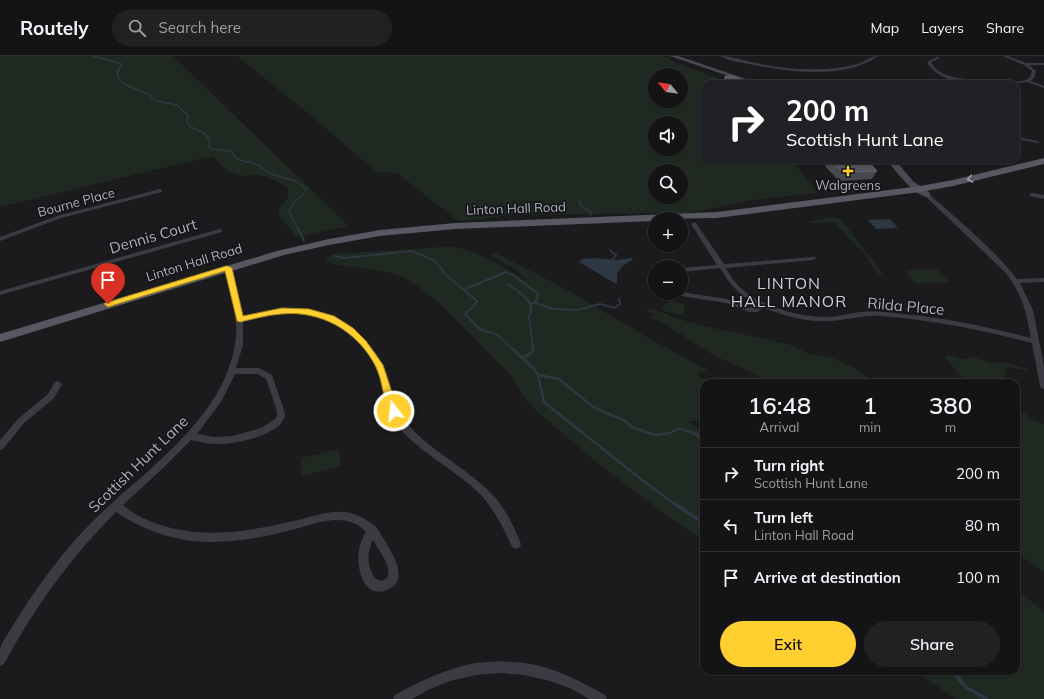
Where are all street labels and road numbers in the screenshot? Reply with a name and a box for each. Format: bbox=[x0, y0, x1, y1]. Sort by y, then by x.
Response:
street label: Bourne Place bbox=[36, 184, 116, 220]
street label: Linton Hall Road bbox=[466, 198, 566, 218]
street label: Dennis Court bbox=[107, 214, 199, 258]
street label: Linton Hall Road bbox=[144, 240, 244, 284]
street label: Rilda Place bbox=[867, 293, 945, 319]
street label: Scottish Hunt Lane bbox=[84, 412, 192, 516]

